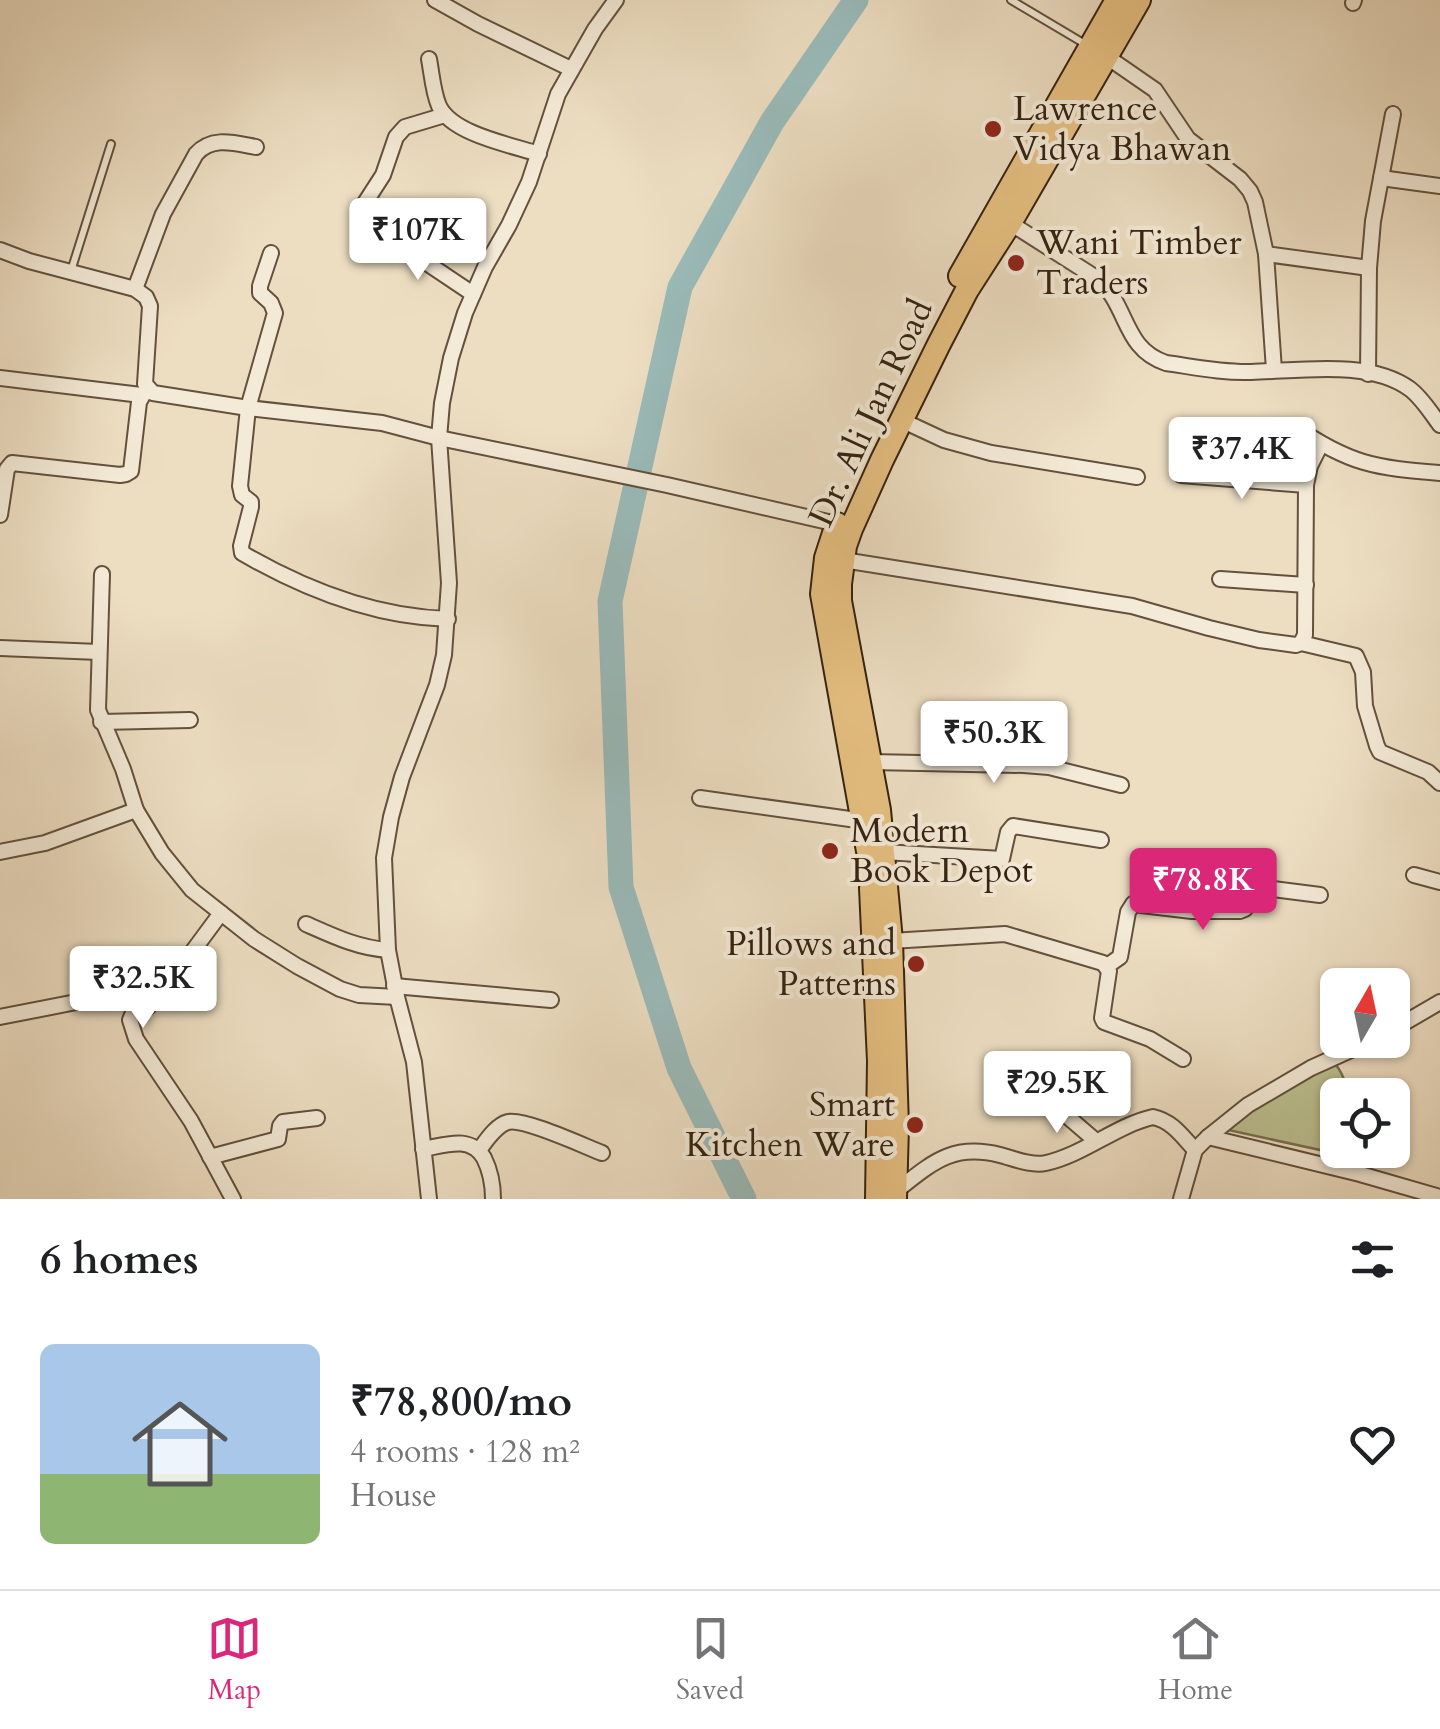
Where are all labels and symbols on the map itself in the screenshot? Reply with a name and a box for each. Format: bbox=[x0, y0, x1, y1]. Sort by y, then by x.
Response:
place label: Lawrence Vidya Bhawan bbox=[1013, 85, 1232, 173]
marker: Lawrence Vidya Bhawan bbox=[982, 118, 1004, 140]
pin: ₹107K bbox=[348, 198, 488, 283]
place label: Wani Timber Traders bbox=[1035, 219, 1242, 307]
marker: Wani Timber Traders bbox=[1005, 252, 1027, 274]
street label: Dr. Ali Jan Road bbox=[797, 291, 945, 534]
pin: ₹37.4K bbox=[1161, 417, 1323, 502]
pin: ₹50.3K bbox=[913, 701, 1075, 786]
place label: Modern Book Depot bbox=[850, 807, 1033, 895]
marker: Modern Book Depot bbox=[819, 840, 841, 862]
pin: ₹78.8K bbox=[1122, 848, 1284, 933]
place label: Pillows and Patterns bbox=[726, 920, 896, 1008]
pin: ₹32.5K bbox=[62, 946, 224, 1031]
marker: Pillows and Patterns bbox=[905, 953, 927, 975]
north arrow bbox=[1320, 968, 1410, 1058]
pin: ₹29.5K bbox=[976, 1051, 1138, 1136]
place label: Smart Kitchen Ware bbox=[685, 1081, 895, 1169]
marker: Smart Kitchen Ware bbox=[904, 1114, 926, 1136]

